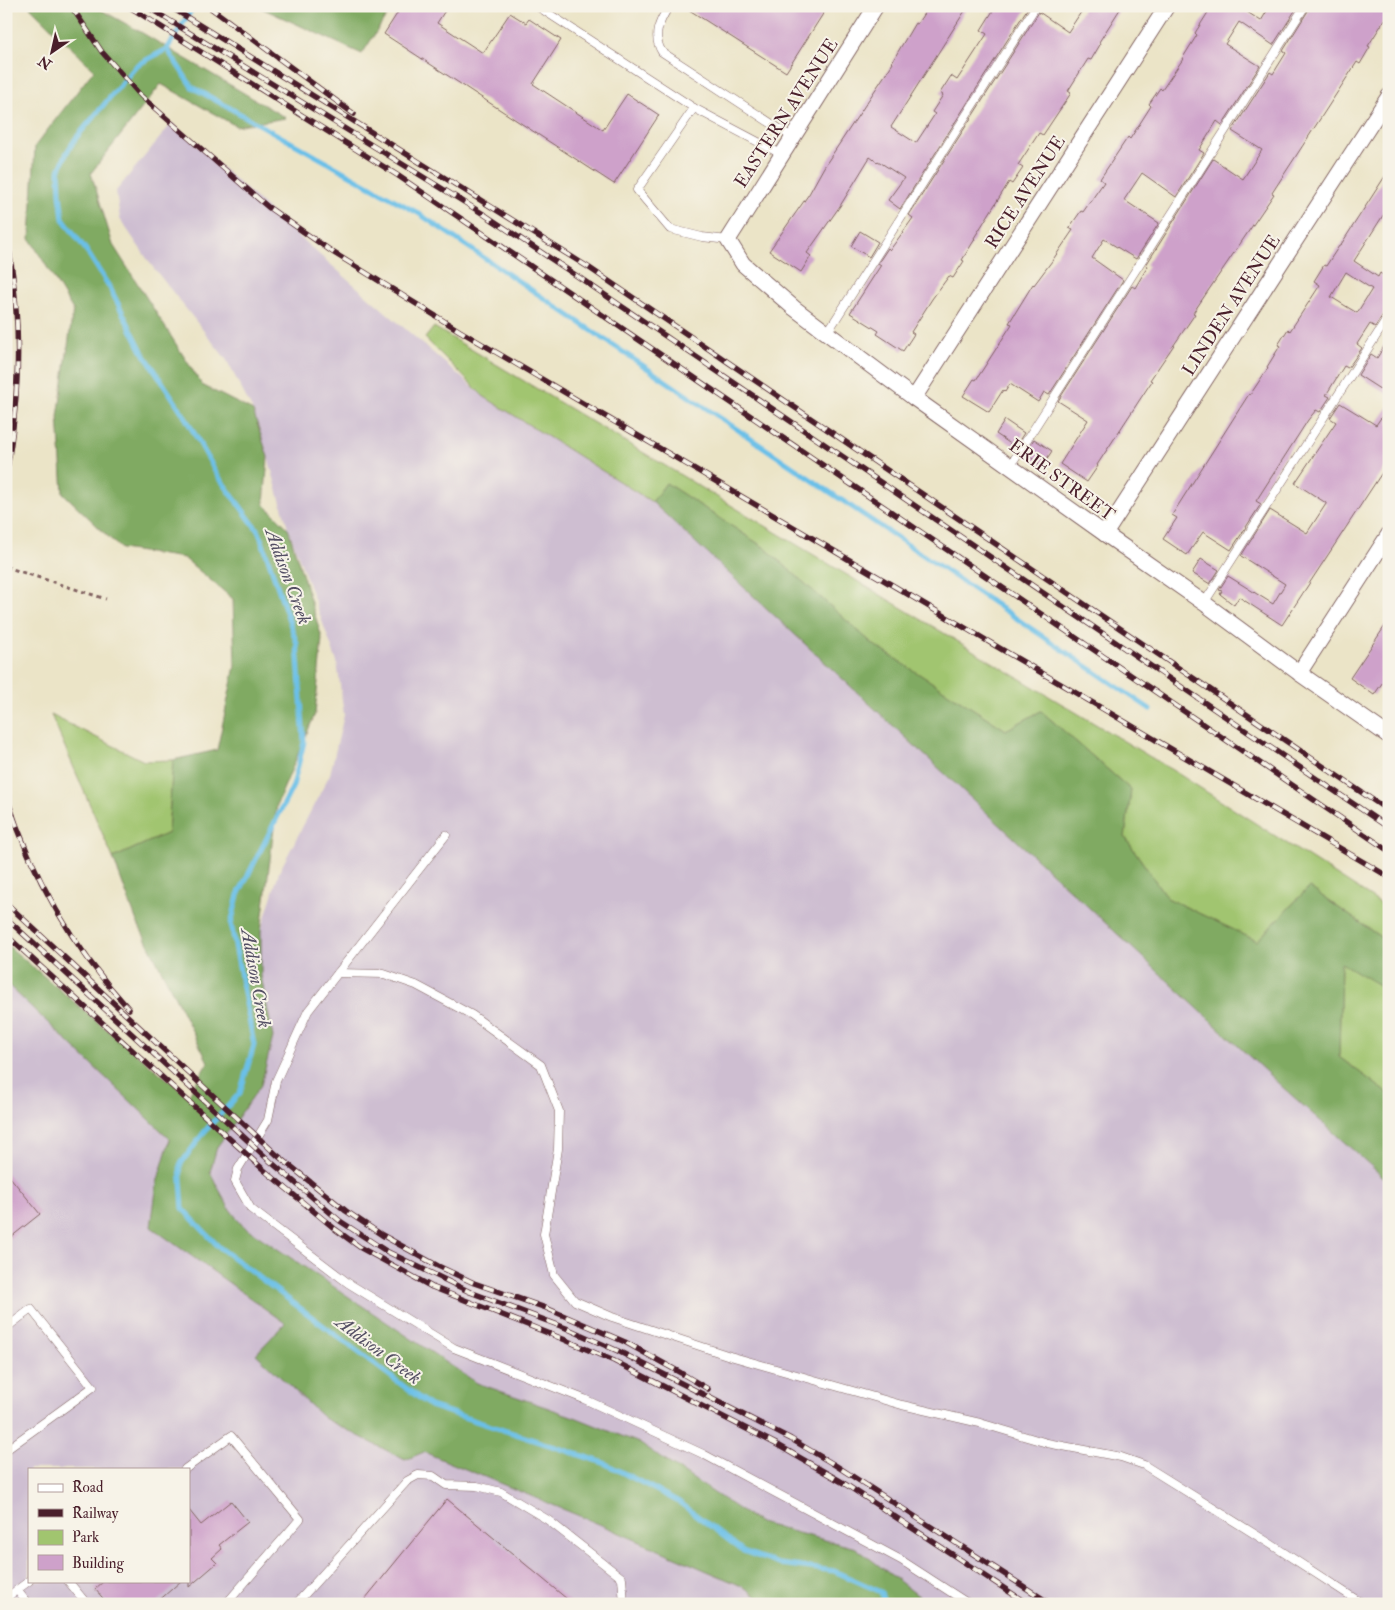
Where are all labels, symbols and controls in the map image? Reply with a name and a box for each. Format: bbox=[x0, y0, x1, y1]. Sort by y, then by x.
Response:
north arrow bbox=[28, 28, 78, 78]
street label: EASTERN AVENUE bbox=[729, 34, 843, 192]
text: N bbox=[35, 52, 56, 73]
street label: RICE AVENUE bbox=[980, 131, 1071, 253]
street label: LINDEN AVENUE bbox=[1177, 230, 1286, 380]
street label: ERIE STREET bbox=[1004, 434, 1120, 527]
water label: Addison Creek bbox=[259, 523, 317, 628]
water label: Addison Creek bbox=[235, 925, 277, 1030]
water label: Addison Creek bbox=[329, 1309, 426, 1390]
legend bbox=[28, 1468, 190, 1582]
text: Road bbox=[72, 1478, 104, 1497]
text: Railway bbox=[72, 1504, 119, 1523]
text: Park bbox=[72, 1528, 99, 1547]
text: Building bbox=[72, 1554, 124, 1573]

